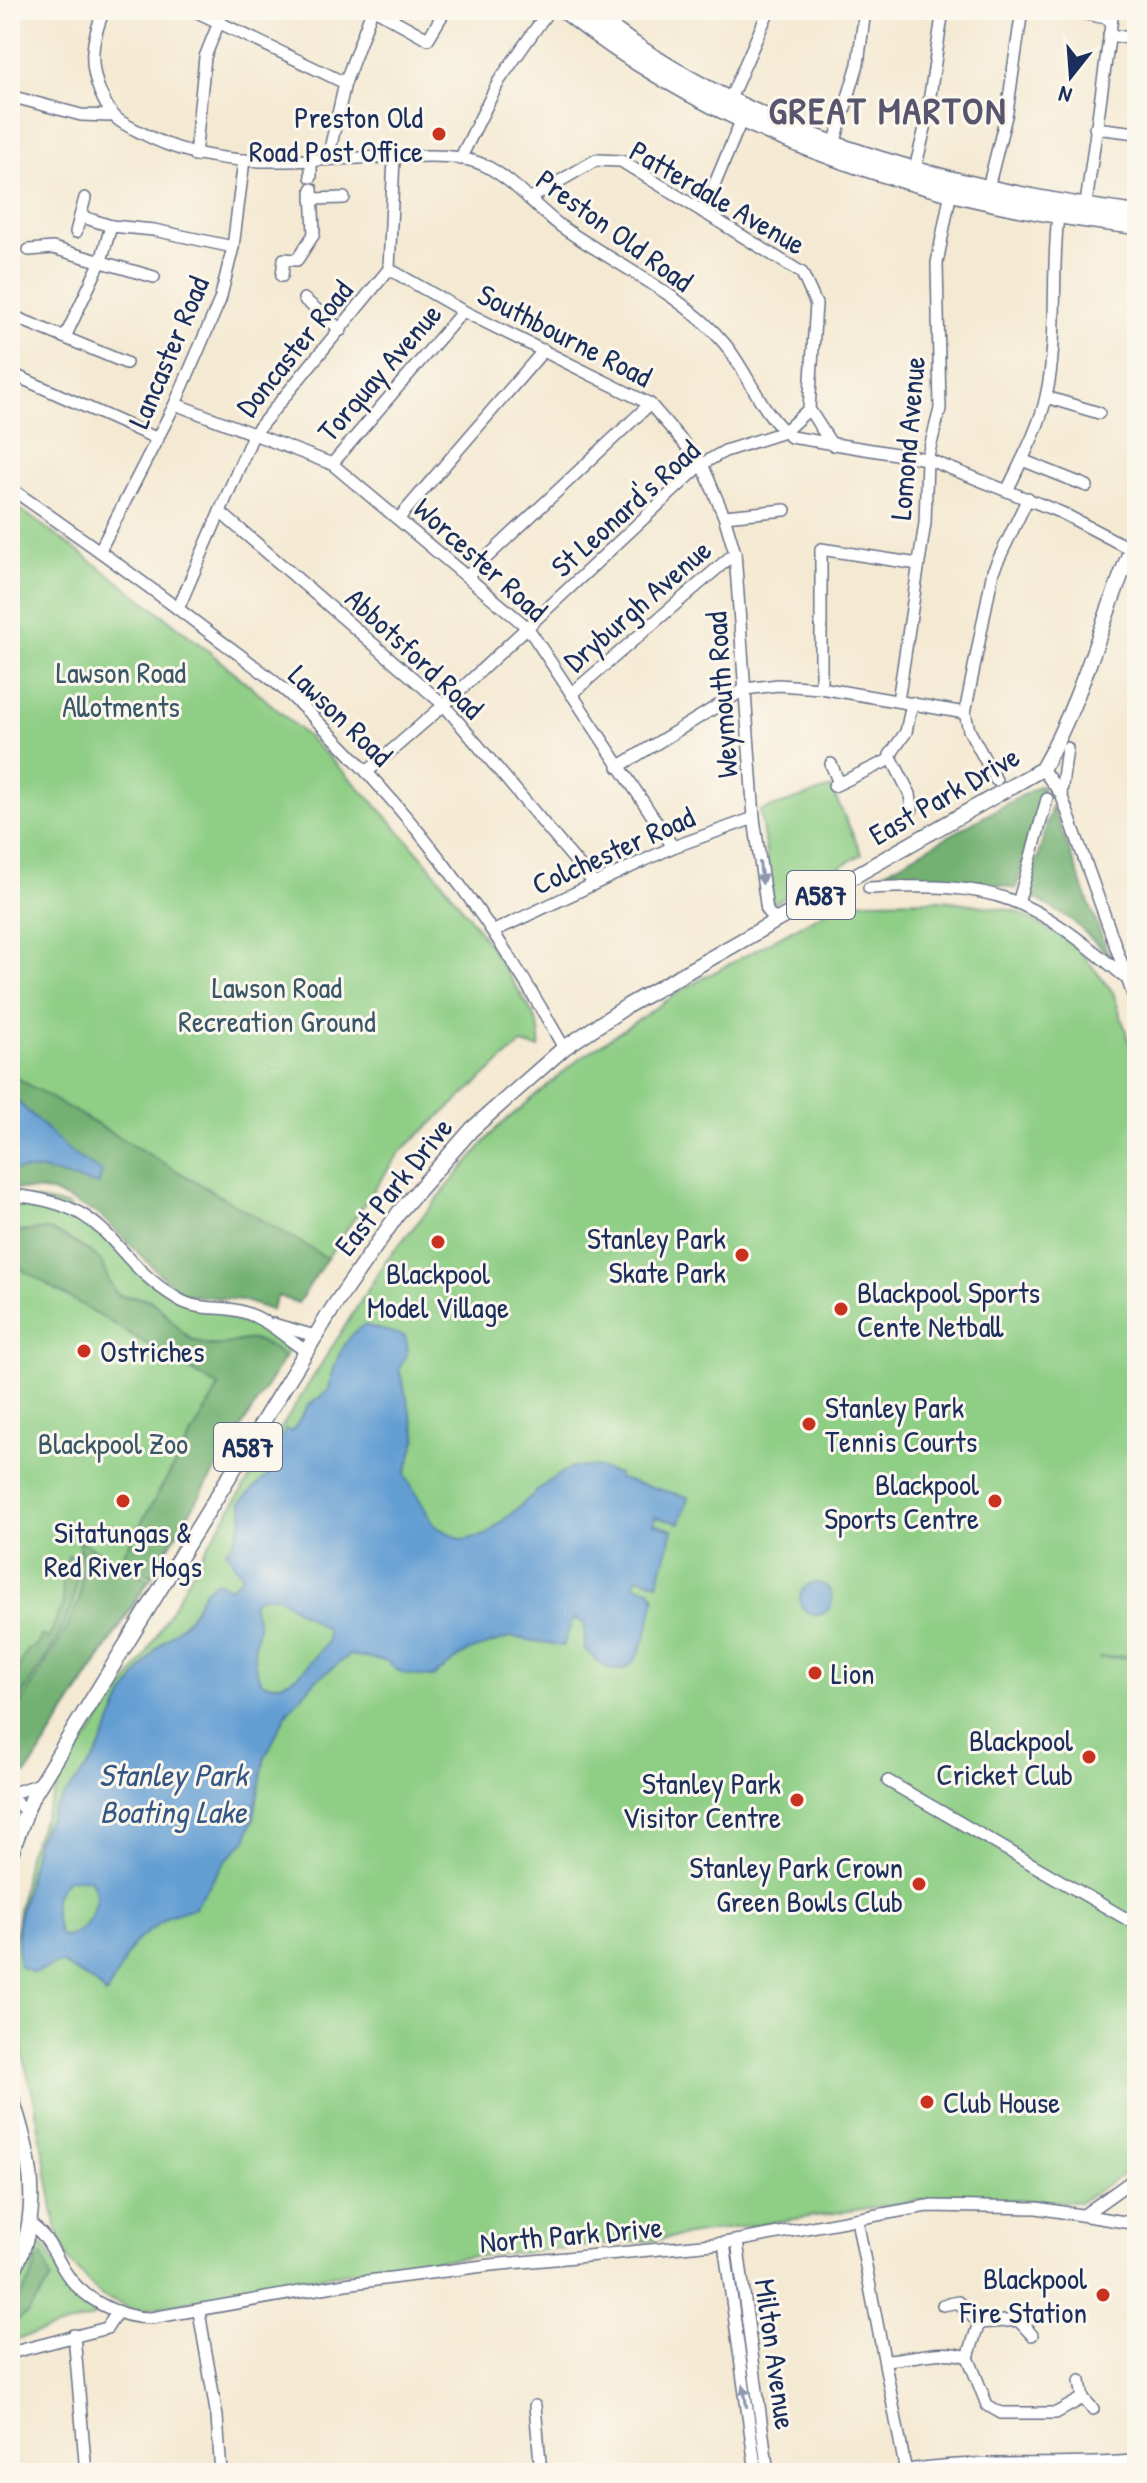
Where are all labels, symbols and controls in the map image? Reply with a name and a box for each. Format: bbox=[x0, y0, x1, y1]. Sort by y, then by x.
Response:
north arrow bbox=[1031, 36, 1111, 116]
text: N bbox=[1055, 79, 1075, 111]
district label: GREAT MARTON bbox=[769, 84, 1007, 136]
place label: Preston Old Road Post Office bbox=[249, 97, 423, 171]
marker: Preston Old Road Post Office bbox=[430, 125, 448, 143]
street label: Patterdale Avenue bbox=[623, 131, 813, 264]
street label: Preston Old Road bbox=[528, 160, 702, 301]
street label: Lancaster Road bbox=[118, 270, 218, 434]
street label: Doncaster Road bbox=[227, 271, 362, 425]
street label: Southbourne Road bbox=[471, 274, 659, 396]
street label: Torquay Avenue bbox=[308, 294, 450, 450]
street label: Lomond Avenue bbox=[880, 355, 934, 521]
street label: St Leonard's Road bbox=[542, 430, 708, 586]
street label: Worcester Road bbox=[406, 488, 557, 630]
street label: Dryburgh Avenue bbox=[555, 530, 719, 680]
street label: Abbotsford Road bbox=[337, 579, 493, 728]
street label: Weymouth Road bbox=[695, 610, 747, 779]
park label: Lawson Road Allotments bbox=[56, 652, 186, 726]
street label: Lawson Road bbox=[280, 655, 402, 775]
street label: East Park Drive bbox=[862, 736, 1027, 854]
street label: Colchester Road bbox=[525, 796, 701, 904]
one-way arrow bbox=[755, 861, 768, 886]
road number: A587 bbox=[787, 871, 855, 919]
park label: Lawson Road Recreation Ground bbox=[178, 967, 376, 1041]
street label: East Park Drive bbox=[325, 1108, 461, 1264]
place label: Stanley Park Skate Park bbox=[587, 1218, 726, 1292]
marker: Blackpool Model Village bbox=[429, 1233, 447, 1251]
marker: Stanley Park Skate Park bbox=[733, 1246, 751, 1264]
place label: Blackpool Model Village bbox=[367, 1253, 509, 1327]
place label: Blackpool Sports Cente Netball bbox=[857, 1272, 1040, 1346]
marker: Blackpool Sports Cente Netball bbox=[832, 1300, 850, 1318]
place label: Ostriches bbox=[100, 1331, 205, 1371]
marker: Ostriches bbox=[75, 1342, 93, 1360]
place label: Stanley Park Tennis Courts bbox=[825, 1387, 977, 1461]
marker: Stanley Park Tennis Courts bbox=[800, 1415, 818, 1433]
park label: Blackpool Zoo bbox=[38, 1423, 188, 1463]
road number: A587 bbox=[214, 1423, 282, 1471]
place label: Blackpool Sports Centre bbox=[824, 1464, 979, 1538]
marker: Sitatungas & Red River Hogs bbox=[114, 1492, 132, 1510]
marker: Blackpool Sports Centre bbox=[986, 1492, 1004, 1510]
place label: Sitatungas & Red River Hogs bbox=[44, 1512, 202, 1586]
place label: Lion bbox=[831, 1653, 875, 1693]
marker: Lion bbox=[806, 1664, 824, 1682]
place label: Blackpool Cricket Club bbox=[936, 1720, 1073, 1794]
marker: Blackpool Cricket Club bbox=[1080, 1748, 1098, 1766]
water label: Stanley Park Boating Lake bbox=[99, 1753, 250, 1833]
place label: Stanley Park Visitor Centre bbox=[623, 1763, 781, 1837]
marker: Stanley Park Visitor Centre bbox=[788, 1791, 806, 1809]
place label: Stanley Park Crown Green Bowls Club bbox=[689, 1847, 903, 1921]
marker: Stanley Park Crown Green Bowls Club bbox=[910, 1875, 928, 1893]
place label: Club House bbox=[943, 2082, 1060, 2122]
marker: Club House bbox=[918, 2093, 936, 2111]
street label: North Park Drive bbox=[478, 2206, 664, 2262]
place label: Blackpool Fire Station bbox=[959, 2258, 1087, 2332]
street label: Milton Avenue bbox=[746, 2276, 806, 2432]
marker: Blackpool Fire Station bbox=[1094, 2286, 1112, 2304]
one-way arrow bbox=[738, 2383, 751, 2408]

